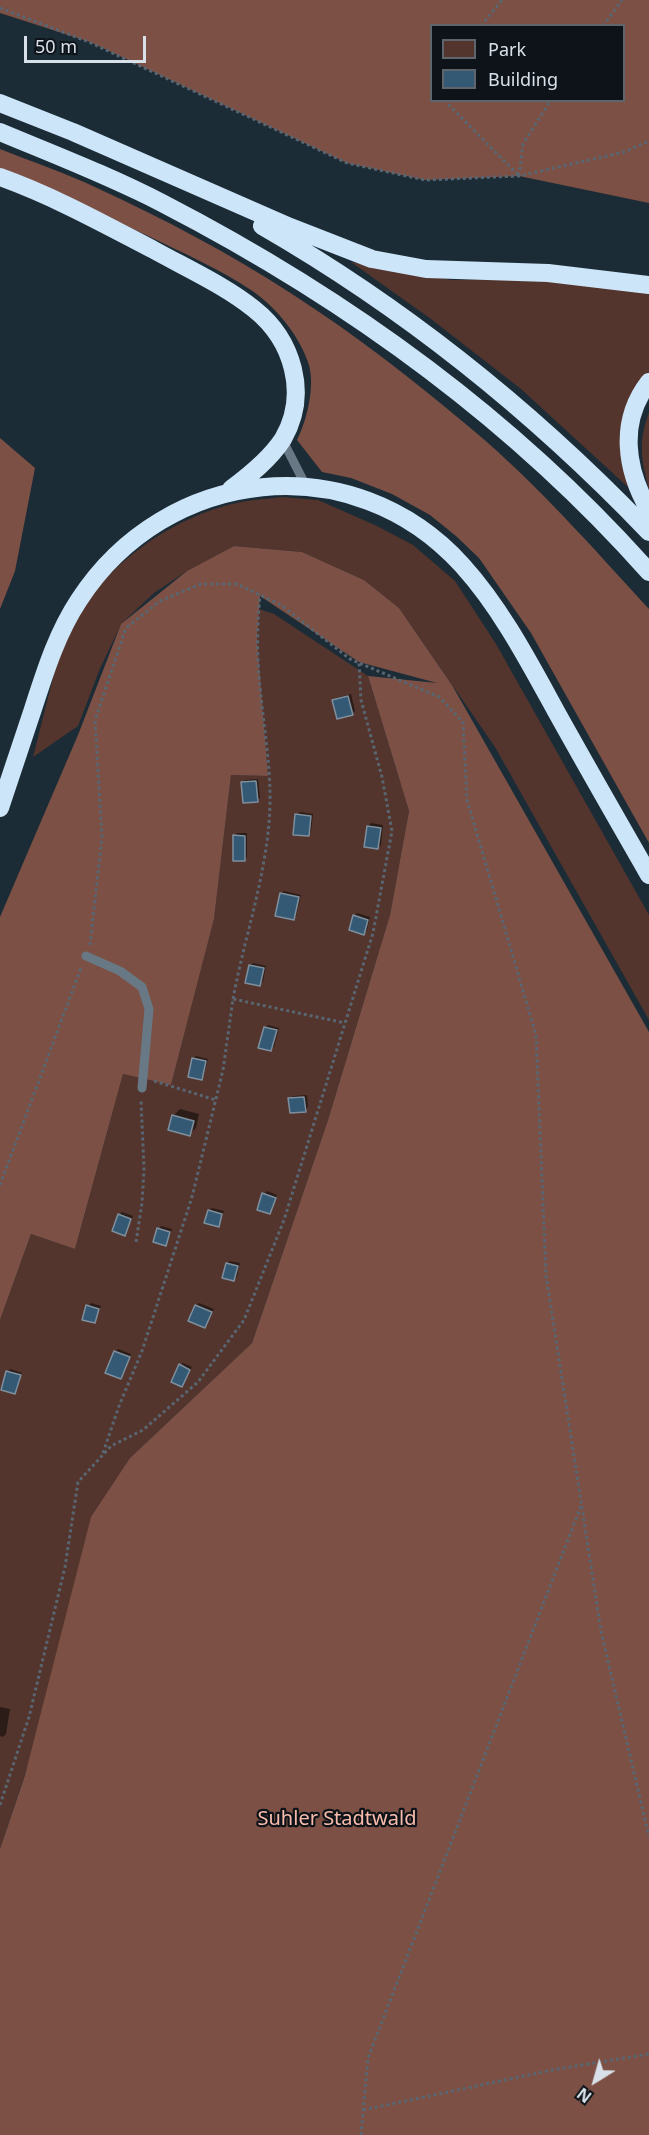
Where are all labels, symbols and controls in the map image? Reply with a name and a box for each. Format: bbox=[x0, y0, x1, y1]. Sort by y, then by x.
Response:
scale bar bbox=[27, 24, 148, 62]
legend bbox=[430, 24, 625, 102]
text: 50 m bbox=[35, 34, 77, 58]
text: Park bbox=[488, 37, 526, 61]
text: Building bbox=[488, 67, 558, 91]
park label: Suhler Stadtwald bbox=[258, 1807, 416, 1831]
north arrow bbox=[565, 2051, 625, 2111]
text: N bbox=[572, 2083, 596, 2108]

